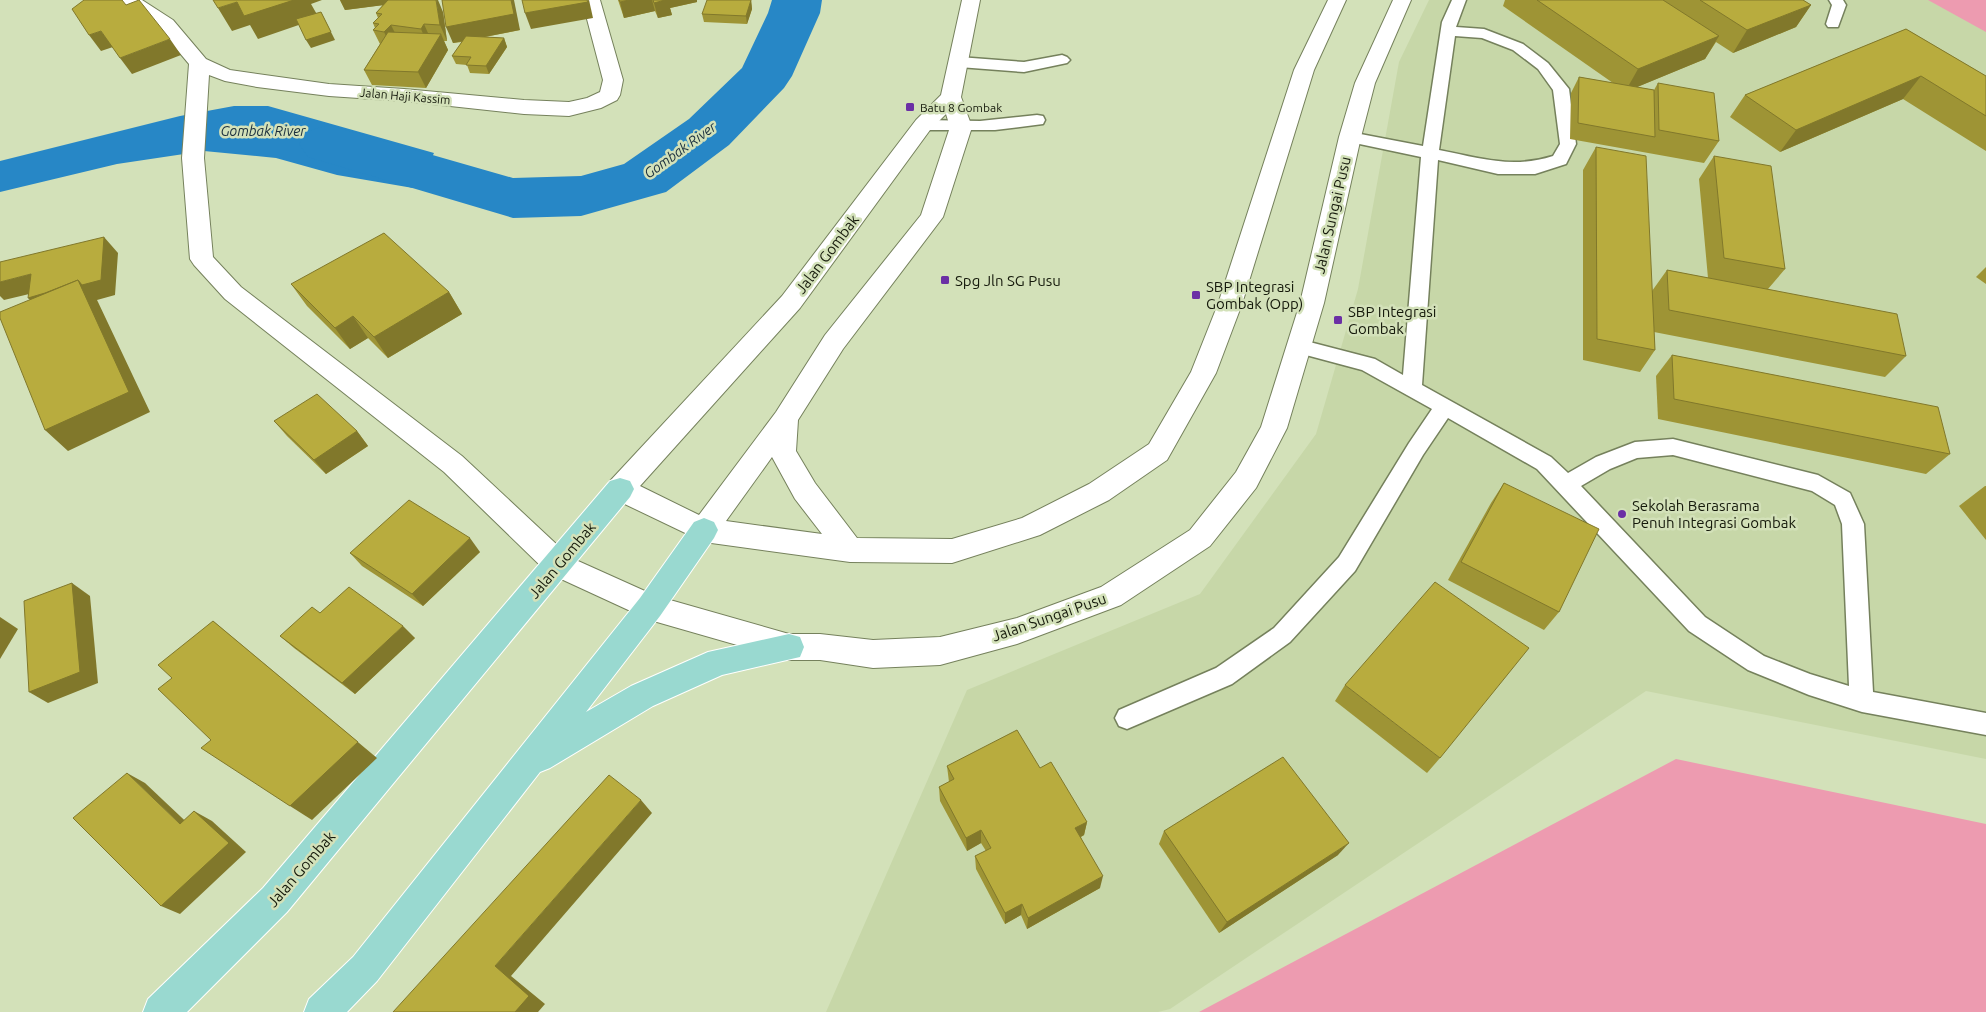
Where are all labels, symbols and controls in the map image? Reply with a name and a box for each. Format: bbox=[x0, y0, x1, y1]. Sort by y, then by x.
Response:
street label: Jalan Haji Kassim bbox=[359, 86, 451, 106]
marker: Batu 8 Gombak bbox=[904, 101, 916, 113]
place label: Batu 8 Gombak bbox=[920, 101, 1002, 114]
water label: Gombak River bbox=[641, 118, 720, 182]
water label: Gombak River bbox=[220, 123, 306, 139]
street label: Jalan Sungai Pusu bbox=[1310, 155, 1354, 275]
street label: Jalan Gombak bbox=[792, 211, 862, 297]
place label: Spg Jln SG Pusu bbox=[955, 272, 1061, 289]
marker: Spg Jln SG Pusu bbox=[939, 274, 951, 286]
place label: SBP Integrasi Gombak (Opp) bbox=[1206, 278, 1303, 312]
marker: SBP Integrasi Gombak (Opp) bbox=[1190, 289, 1202, 301]
place label: SBP Integrasi Gombak bbox=[1348, 303, 1437, 337]
marker: SBP Integrasi Gombak bbox=[1332, 314, 1344, 326]
place label: Sekolah Berasrama Penuh Integrasi Gombak bbox=[1632, 497, 1796, 531]
marker: Sekolah Berasrama Penuh Integrasi Gombak bbox=[1616, 508, 1628, 520]
street label: Jalan Gombak bbox=[525, 518, 599, 602]
street label: Jalan Sungai Pusu bbox=[990, 589, 1108, 645]
street label: Jalan Gombak bbox=[264, 827, 339, 910]

